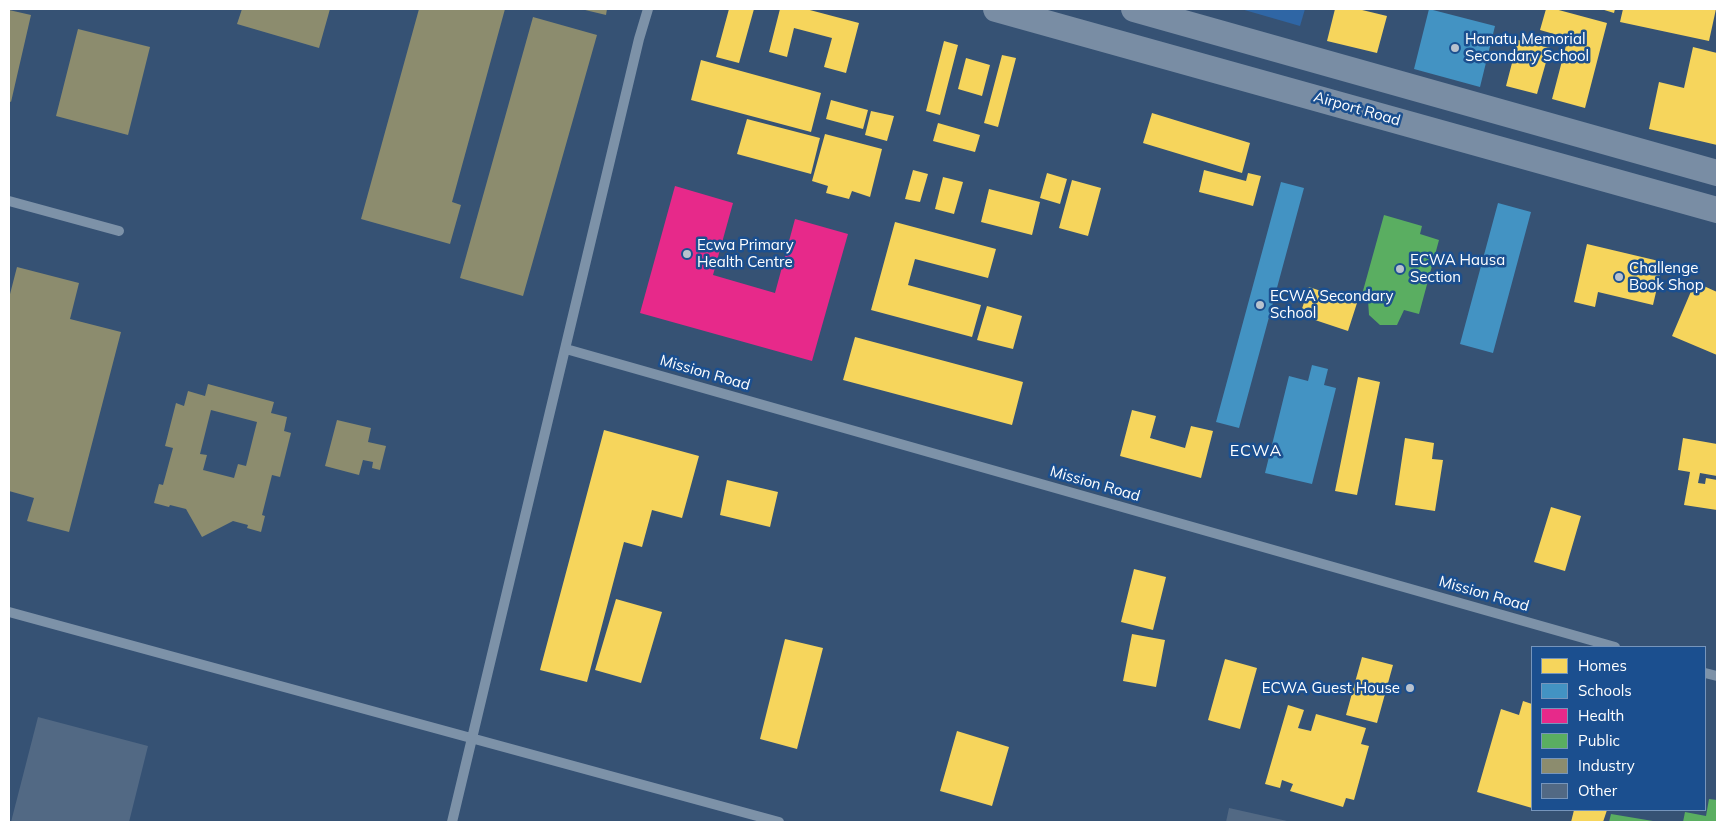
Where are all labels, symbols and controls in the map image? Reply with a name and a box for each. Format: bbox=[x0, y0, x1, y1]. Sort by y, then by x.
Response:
place label: Hanatu Memorial Secondary School bbox=[1465, 30, 1589, 65]
marker: Hanatu Memorial Secondary School bbox=[1449, 42, 1461, 54]
street label: Airport Road bbox=[1312, 88, 1402, 130]
place label: Ecwa Primary Health Centre bbox=[697, 236, 794, 271]
marker: Ecwa Primary Health Centre bbox=[681, 248, 693, 260]
place label: ECWA Hausa Section bbox=[1410, 251, 1505, 286]
place label: Challenge Book Shop bbox=[1629, 259, 1704, 294]
marker: ECWA Hausa Section bbox=[1394, 263, 1406, 275]
marker: Challenge Book Shop bbox=[1613, 271, 1625, 283]
place label: ECWA Secondary School bbox=[1270, 287, 1394, 322]
marker: ECWA Secondary School bbox=[1254, 299, 1266, 311]
street label: Mission Road bbox=[658, 352, 752, 394]
district label: ECWA bbox=[1229, 441, 1283, 461]
street label: Mission Road bbox=[1048, 463, 1142, 505]
street label: Mission Road bbox=[1437, 573, 1531, 615]
legend bbox=[1531, 646, 1706, 811]
text: Homes bbox=[1578, 656, 1627, 675]
place label: ECWA Guest House bbox=[1262, 679, 1400, 697]
text: Schools bbox=[1578, 681, 1632, 700]
marker: ECWA Guest House bbox=[1404, 682, 1416, 694]
text: Health bbox=[1578, 706, 1624, 725]
text: Public bbox=[1578, 731, 1620, 750]
text: Industry bbox=[1578, 756, 1635, 775]
text: Other bbox=[1578, 781, 1617, 800]

